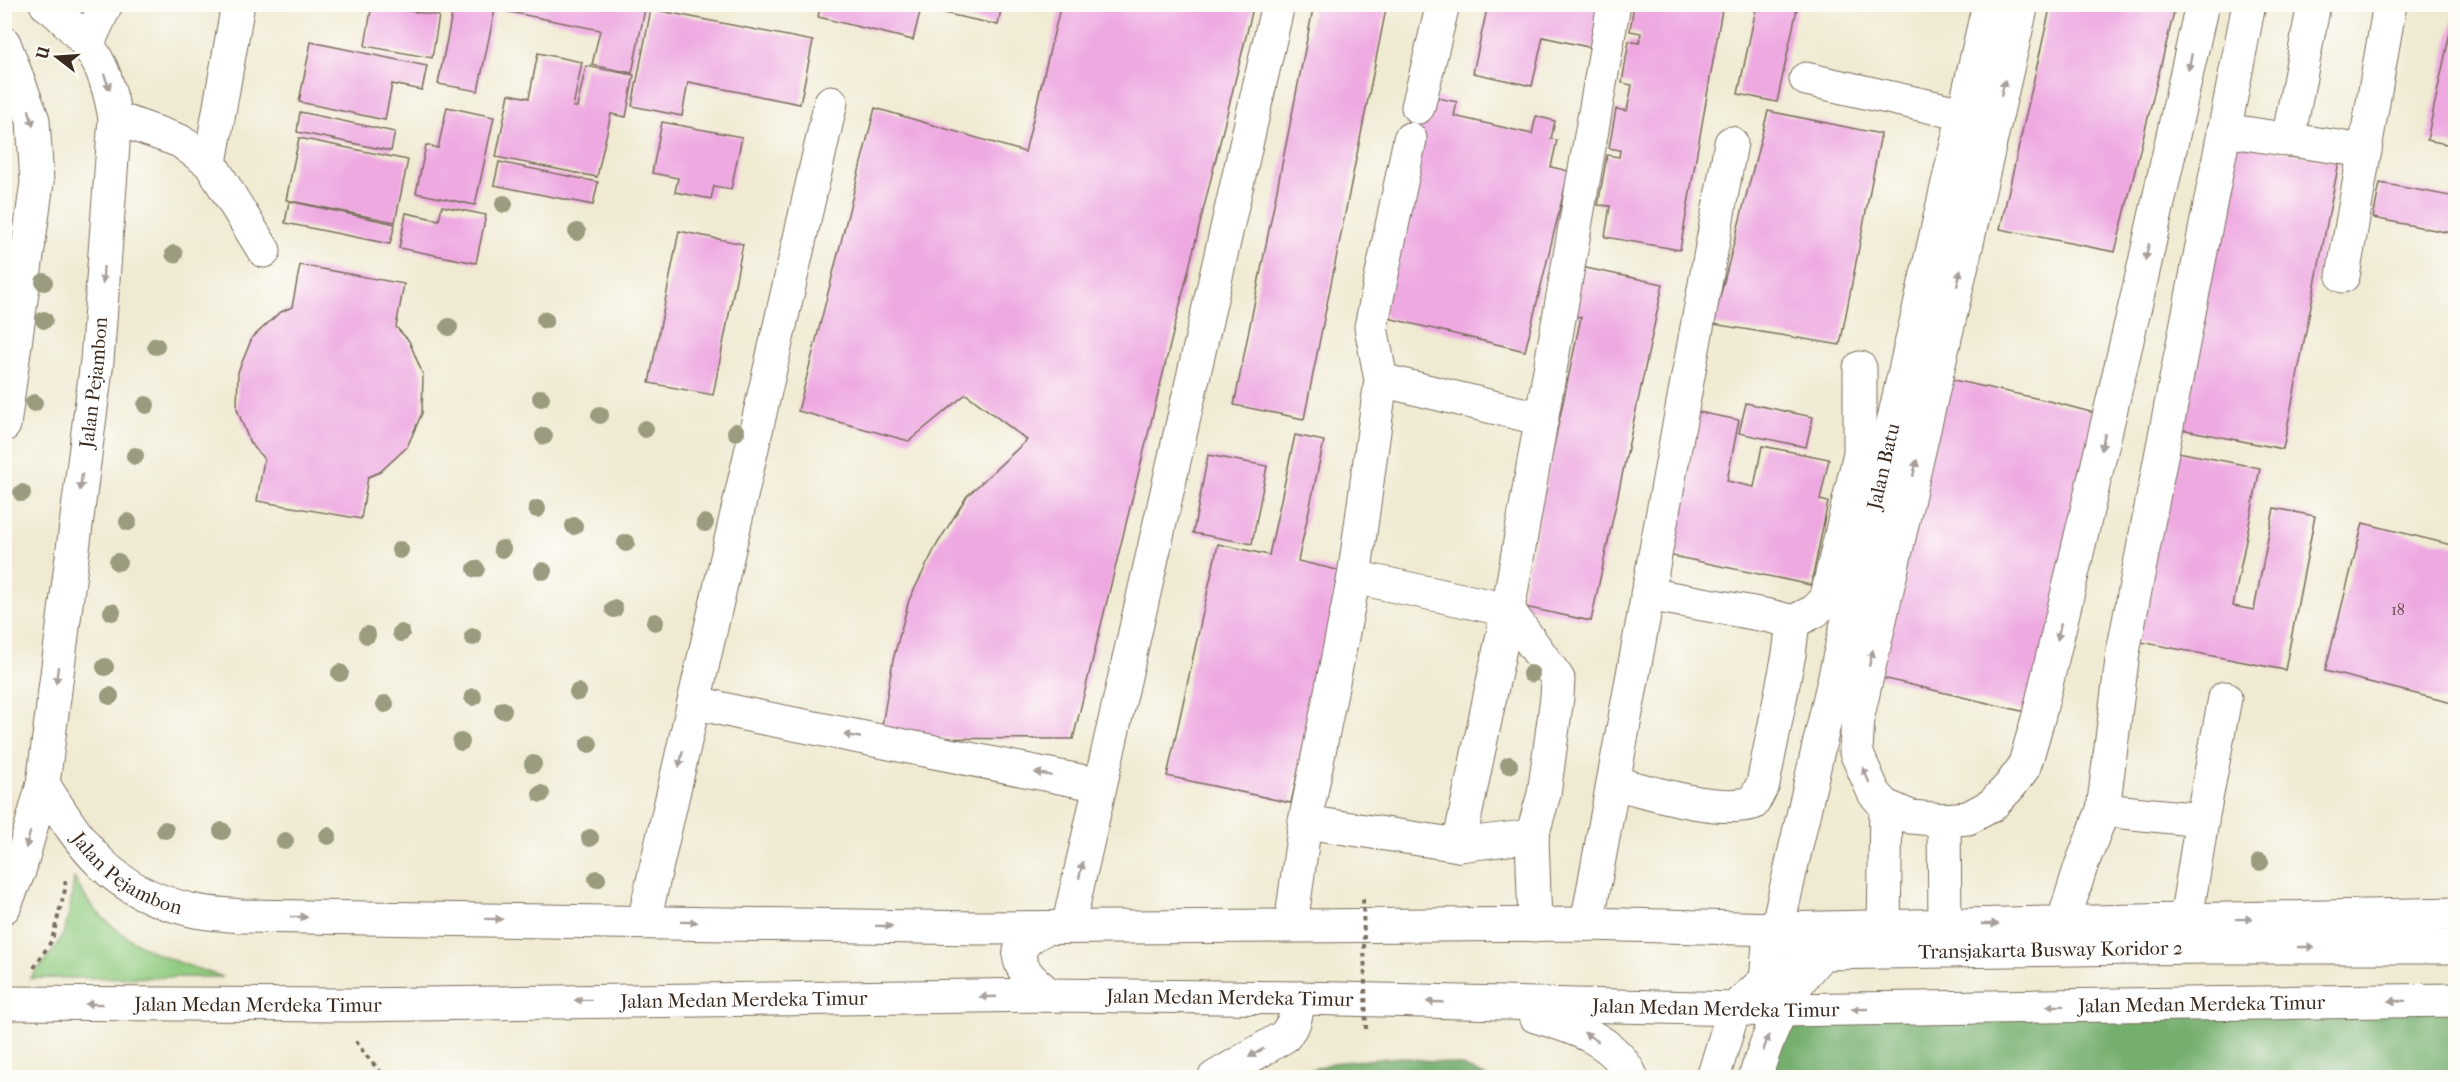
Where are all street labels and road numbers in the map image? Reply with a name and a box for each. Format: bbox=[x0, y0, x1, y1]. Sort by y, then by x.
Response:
street label: Jalan Pejambon bbox=[74, 316, 112, 451]
street label: Jalan Batu bbox=[1862, 420, 1904, 513]
street label: Jalan Pejambon bbox=[66, 826, 185, 919]
street label: Transjakarta Busway Koridor 2 bbox=[1918, 936, 2183, 963]
street label: Jalan Medan Merdeka Timur bbox=[1104, 984, 1354, 1011]
street label: Jalan Medan Merdeka Timur bbox=[618, 986, 868, 1013]
street label: Jalan Medan Merdeka Timur bbox=[2076, 990, 2326, 1017]
street label: Jalan Medan Merdeka Timur bbox=[132, 992, 382, 1017]
street label: Jalan Medan Merdeka Timur bbox=[1590, 994, 1840, 1022]

